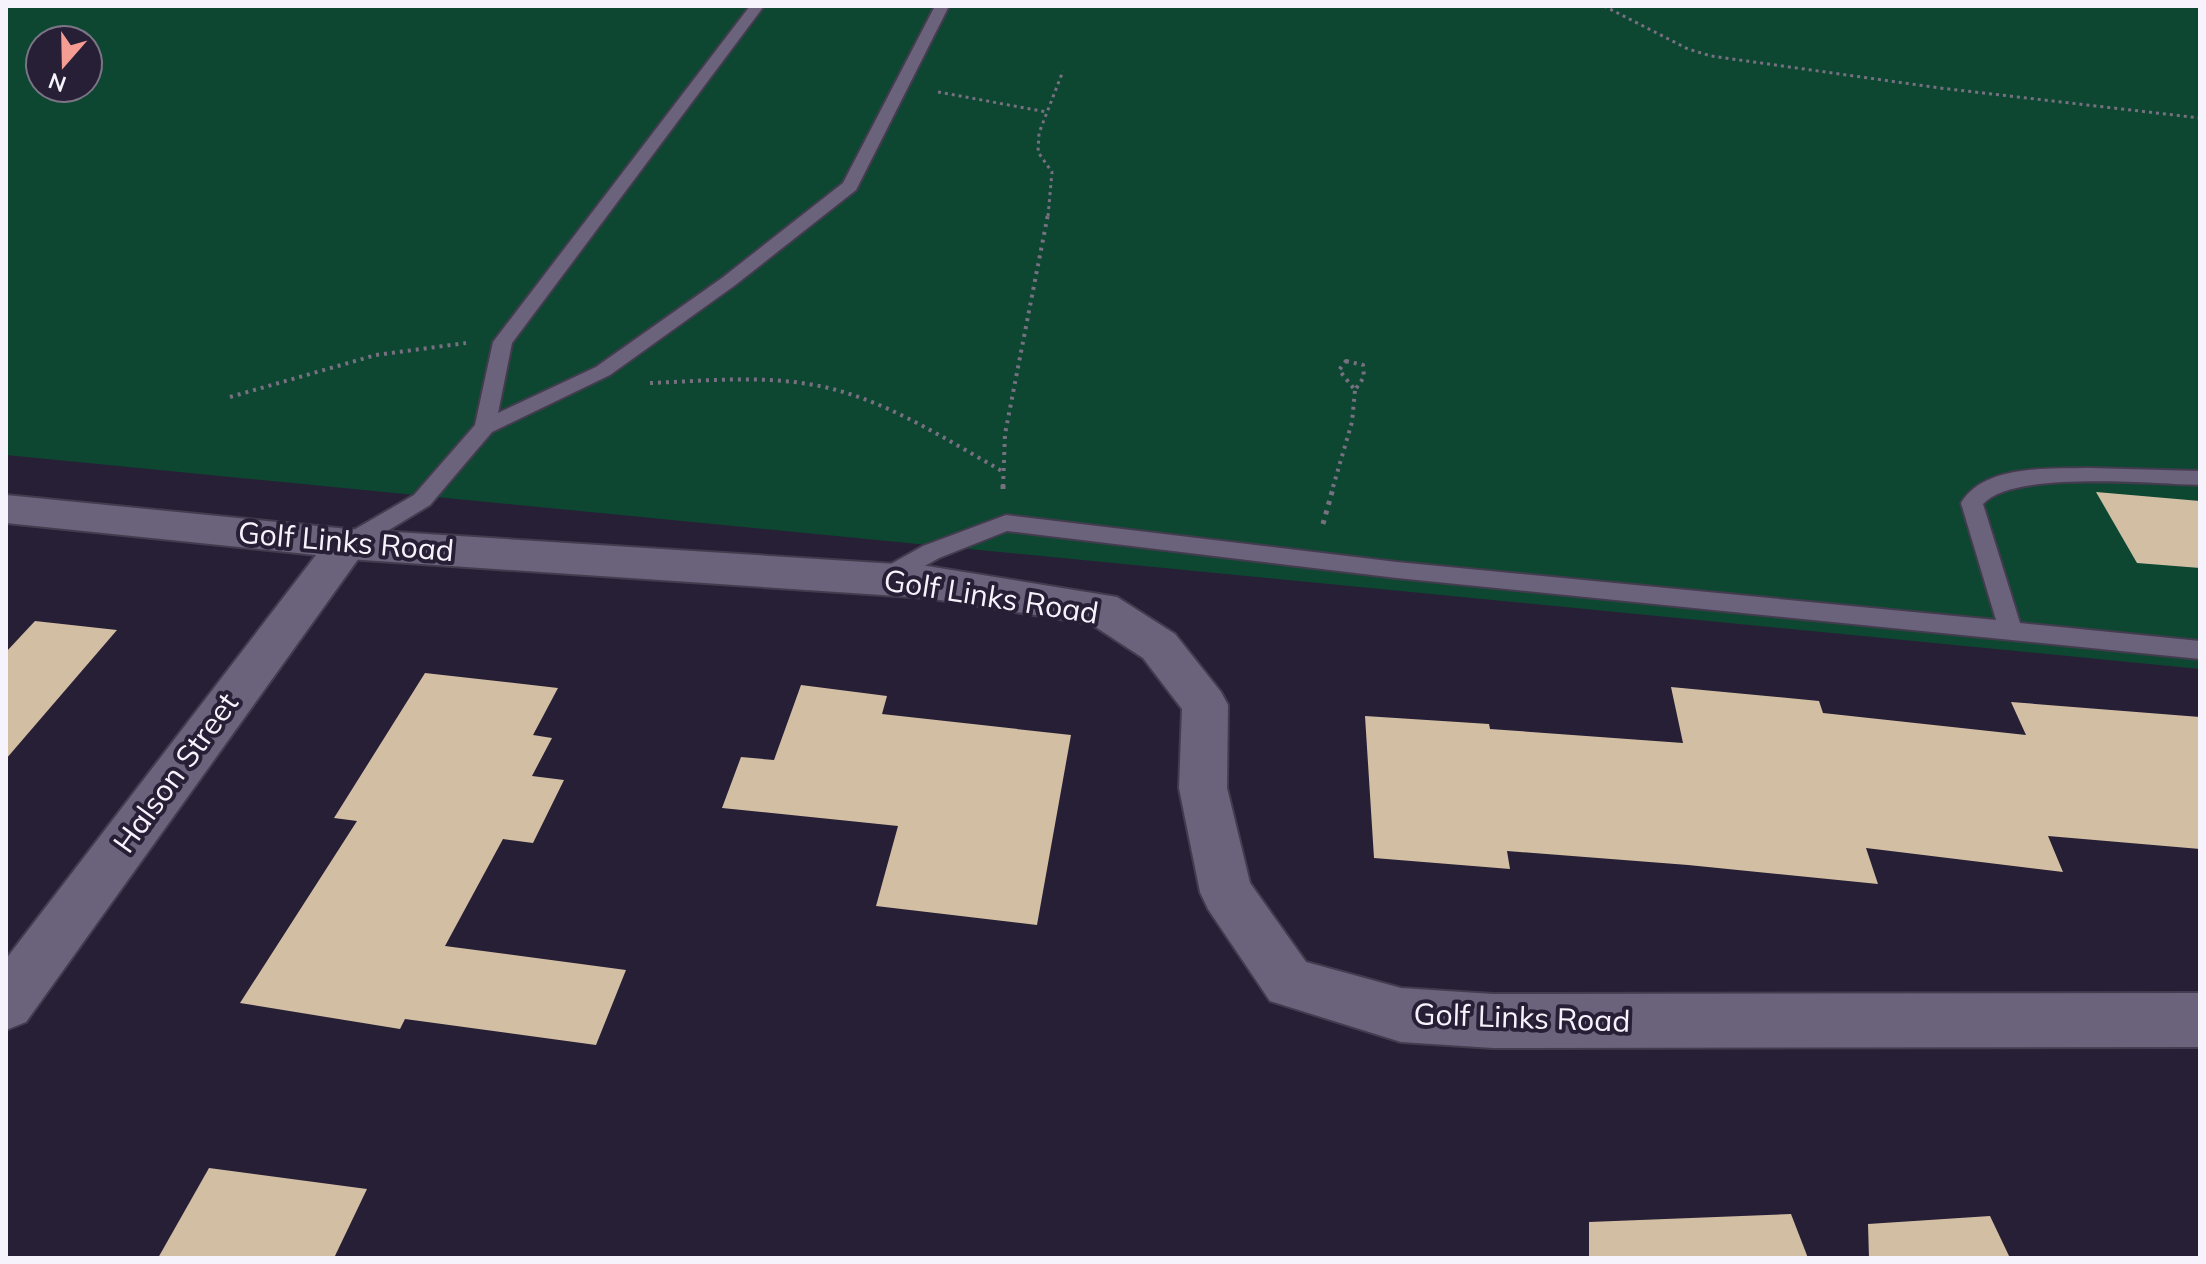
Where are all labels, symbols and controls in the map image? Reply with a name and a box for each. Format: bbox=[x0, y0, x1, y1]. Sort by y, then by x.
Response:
north arrow bbox=[24, 24, 104, 104]
text: N bbox=[45, 67, 70, 99]
street label: Golf Links Road bbox=[236, 513, 456, 569]
street label: Golf Links Road bbox=[881, 560, 1101, 632]
street label: Halson Street bbox=[104, 685, 246, 860]
street label: Golf Links Road bbox=[1413, 994, 1631, 1040]

